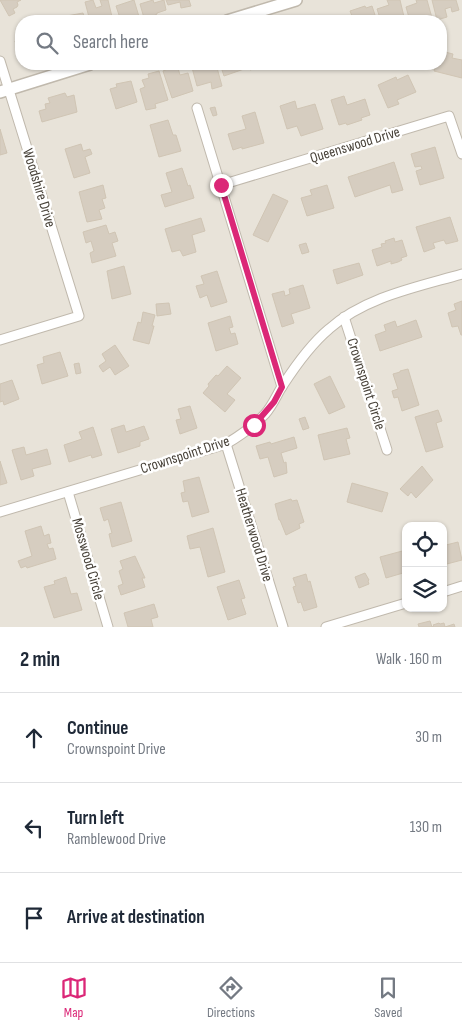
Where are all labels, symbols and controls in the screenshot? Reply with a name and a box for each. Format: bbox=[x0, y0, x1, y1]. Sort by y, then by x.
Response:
search box bbox=[15, 15, 447, 70]
icon: search bbox=[33, 29, 61, 57]
text: Search here bbox=[73, 31, 149, 54]
street label: Queenswood Drive bbox=[308, 122, 402, 168]
street label: Woodshire Drive bbox=[18, 146, 60, 230]
route end bbox=[210, 174, 233, 197]
street label: Crownspoint Circle bbox=[342, 336, 390, 432]
route start bbox=[243, 414, 266, 437]
street label: Crownspoint Drive bbox=[138, 432, 232, 478]
street label: Heatherwood Drive bbox=[231, 486, 277, 584]
street label: Mosswood Circle bbox=[67, 516, 109, 602]
map controls bbox=[402, 522, 447, 612]
button: locate bbox=[402, 522, 447, 567]
button: layers bbox=[402, 567, 447, 612]
text: 2 min bbox=[20, 647, 60, 672]
text: Walk · 160 m bbox=[376, 650, 442, 669]
text: Continue bbox=[67, 717, 128, 740]
icon: ahead bbox=[20, 724, 48, 752]
text: 30 m bbox=[415, 728, 442, 747]
text: Crownspoint Drive bbox=[67, 740, 166, 759]
text: Turn left bbox=[67, 807, 124, 830]
icon: left bbox=[20, 814, 48, 842]
text: 130 m bbox=[410, 818, 442, 837]
text: Ramblewood Drive bbox=[67, 830, 166, 849]
icon: arrive bbox=[20, 904, 48, 932]
text: Arrive at destination bbox=[67, 906, 205, 929]
tab: Map bbox=[60, 974, 88, 1021]
tab: Directions bbox=[207, 974, 255, 1021]
tab: Saved bbox=[374, 974, 402, 1021]

